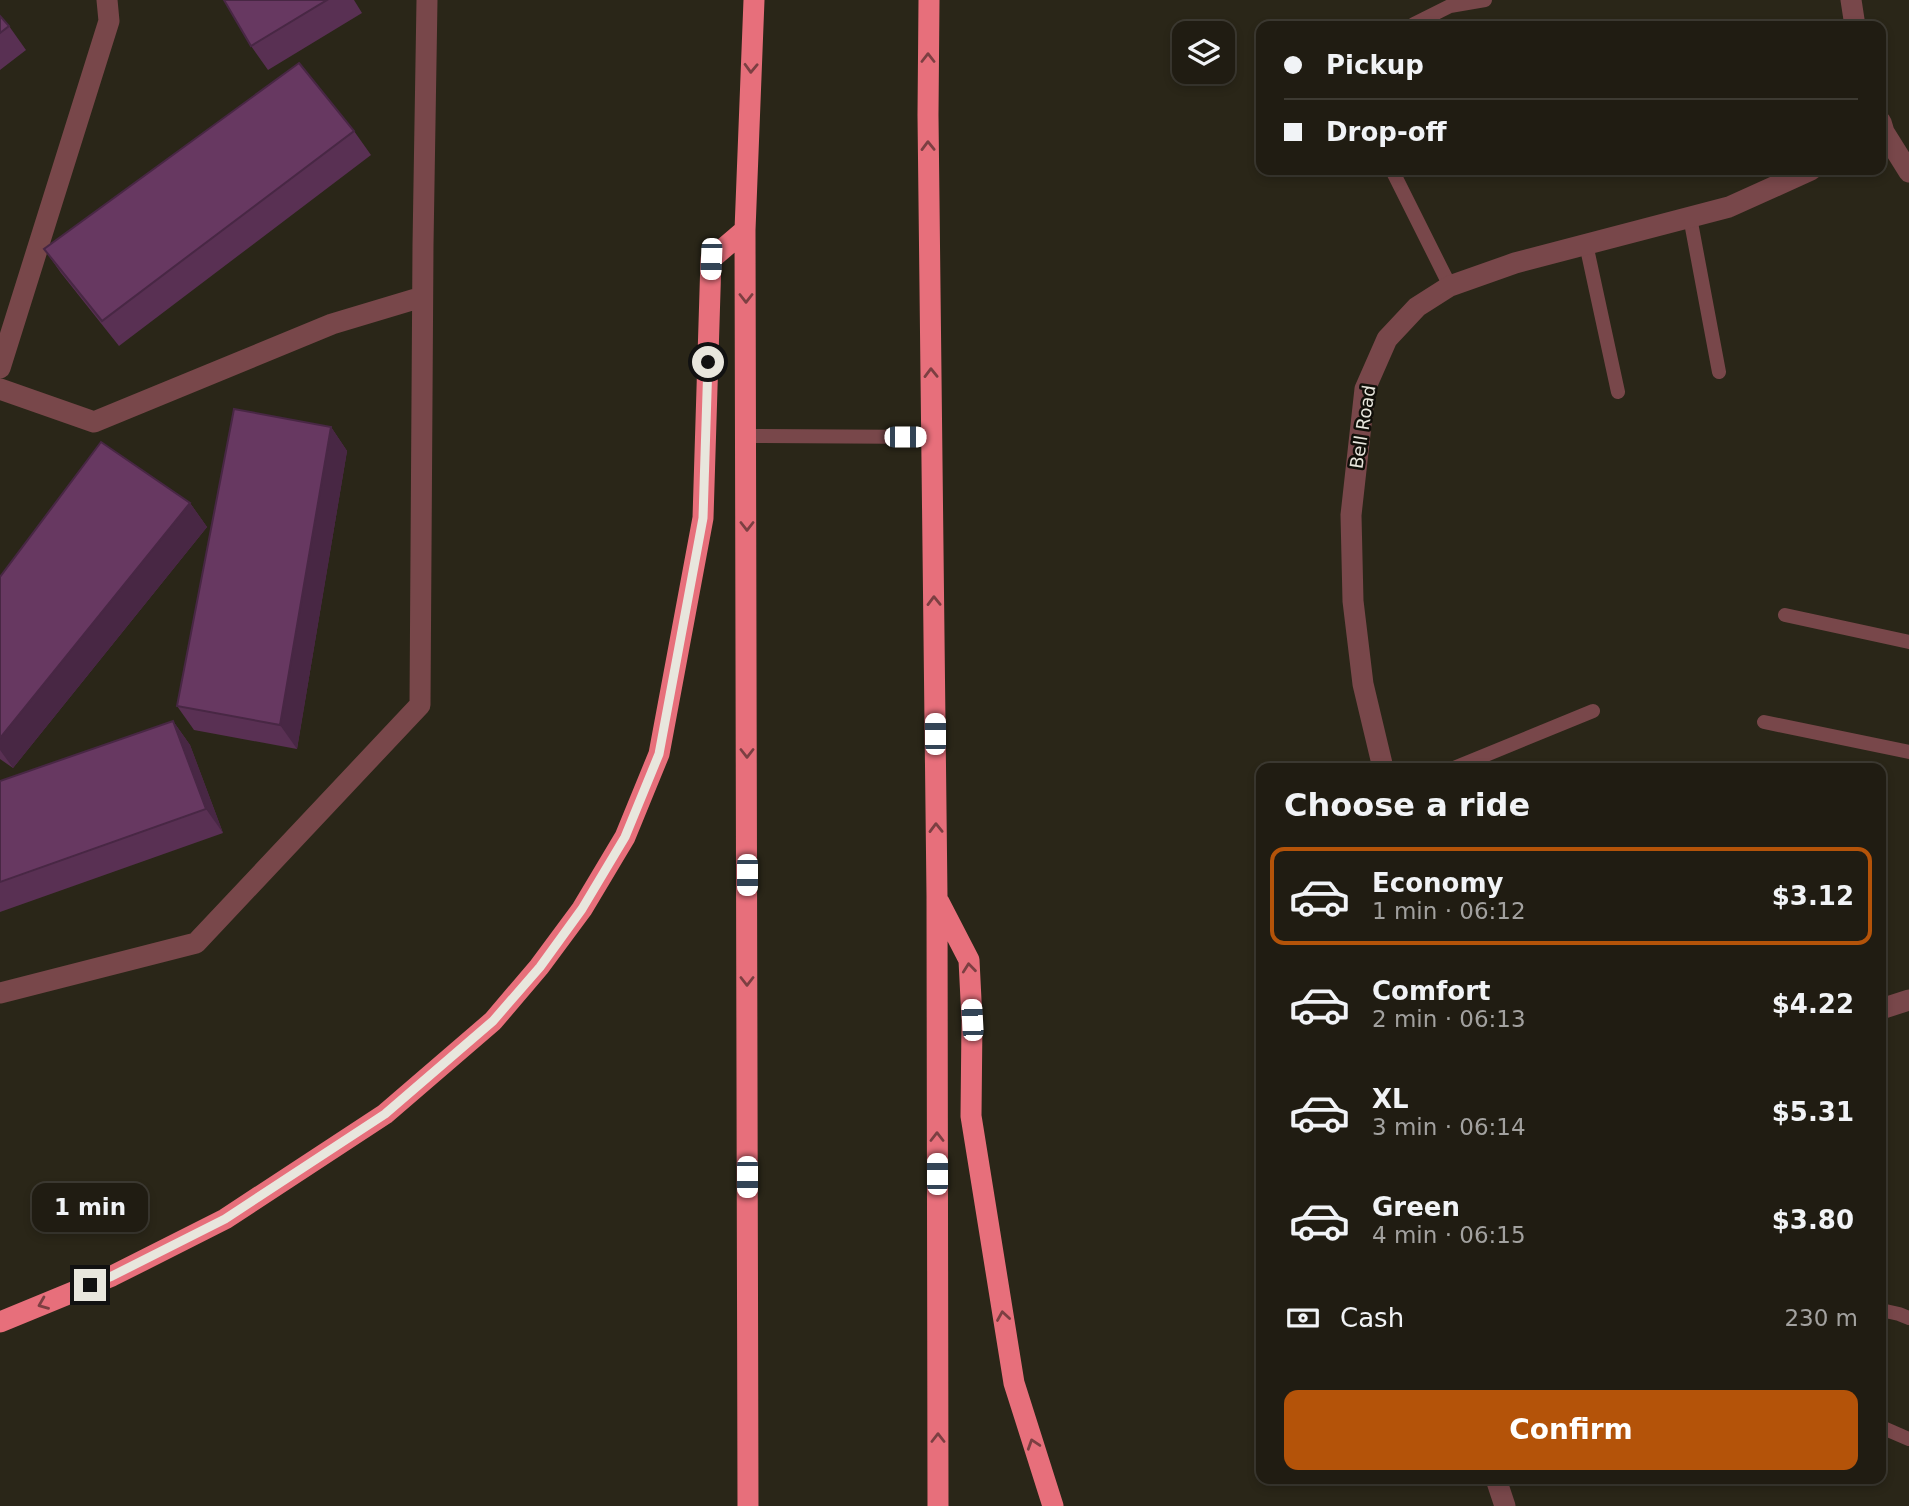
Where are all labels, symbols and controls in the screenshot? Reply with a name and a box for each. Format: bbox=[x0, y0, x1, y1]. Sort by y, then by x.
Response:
map controls bbox=[1172, 21, 1235, 84]
button: layers bbox=[1172, 21, 1235, 84]
text: Pickup bbox=[1326, 50, 1424, 80]
one-way arrow bbox=[920, 52, 936, 62]
one-way arrow bbox=[744, 63, 759, 74]
text: Drop-off bbox=[1326, 117, 1447, 147]
one-way arrow bbox=[921, 140, 936, 151]
car bbox=[700, 238, 723, 280]
one-way arrow bbox=[738, 294, 754, 304]
route start bbox=[692, 346, 724, 378]
one-way arrow bbox=[923, 367, 939, 378]
street label: Bell Road bbox=[1346, 384, 1379, 470]
car bbox=[885, 427, 927, 448]
one-way arrow bbox=[739, 521, 755, 532]
one-way arrow bbox=[926, 595, 941, 606]
car bbox=[925, 713, 946, 755]
one-way arrow bbox=[739, 749, 755, 759]
text: Choose a ride bbox=[1284, 786, 1530, 824]
one-way arrow bbox=[928, 822, 944, 833]
car bbox=[737, 854, 758, 896]
icon: car bbox=[1288, 865, 1351, 928]
text: Economy bbox=[1372, 868, 1503, 898]
text: $3.12 bbox=[1772, 881, 1854, 911]
text: 1 min · 06:12 bbox=[1372, 898, 1526, 924]
one-way arrow bbox=[961, 962, 976, 974]
icon: car bbox=[1288, 973, 1351, 1036]
one-way arrow bbox=[739, 976, 755, 987]
text: Comfort bbox=[1372, 976, 1490, 1006]
text: $4.22 bbox=[1772, 989, 1854, 1019]
car bbox=[961, 998, 984, 1042]
text: 2 min · 06:13 bbox=[1372, 1006, 1526, 1032]
icon: car bbox=[1288, 1081, 1351, 1144]
text: XL bbox=[1372, 1084, 1409, 1114]
text: $5.31 bbox=[1772, 1097, 1854, 1127]
text: 3 min · 06:14 bbox=[1372, 1114, 1526, 1140]
one-way arrow bbox=[929, 1131, 945, 1142]
car bbox=[927, 1153, 948, 1195]
car bbox=[737, 1156, 758, 1198]
callout: 1 min bbox=[32, 1184, 148, 1232]
icon: car bbox=[1288, 1189, 1351, 1252]
text: Green bbox=[1372, 1192, 1460, 1222]
text: 1 min bbox=[54, 1194, 126, 1220]
text: $3.80 bbox=[1772, 1205, 1854, 1235]
text: 4 min · 06:15 bbox=[1372, 1222, 1526, 1248]
route end bbox=[74, 1269, 106, 1301]
one-way arrow bbox=[38, 1296, 50, 1310]
icon: cash bbox=[1284, 1299, 1322, 1337]
text: Cash bbox=[1340, 1303, 1404, 1333]
text: 230 m bbox=[1784, 1305, 1858, 1331]
one-way arrow bbox=[996, 1310, 1011, 1321]
button: Confirm bbox=[1284, 1390, 1858, 1470]
one-way arrow bbox=[930, 1432, 946, 1443]
one-way arrow bbox=[1027, 1439, 1042, 1451]

